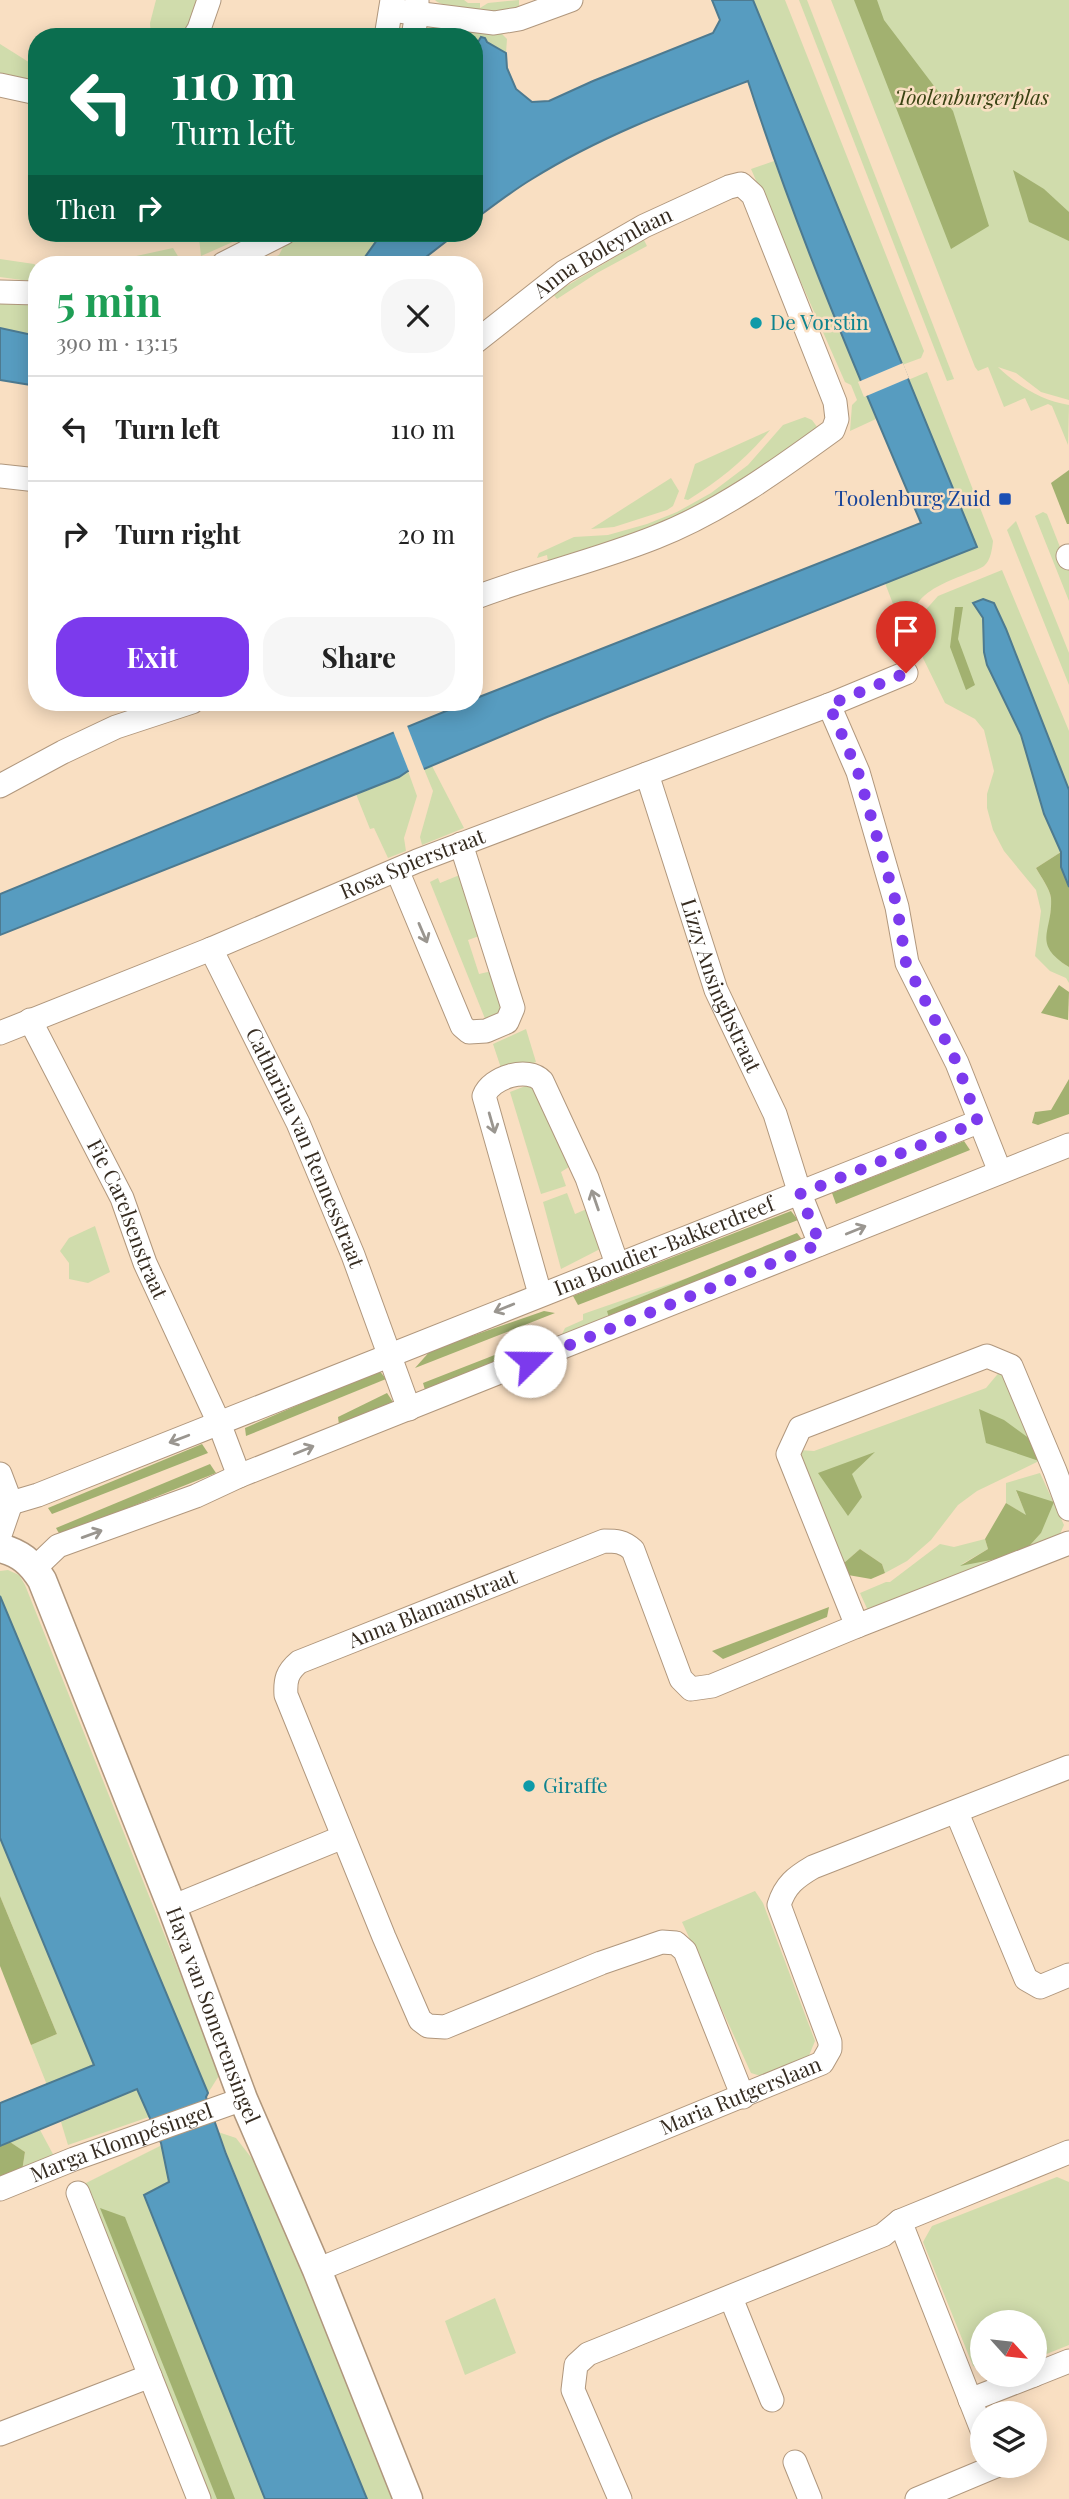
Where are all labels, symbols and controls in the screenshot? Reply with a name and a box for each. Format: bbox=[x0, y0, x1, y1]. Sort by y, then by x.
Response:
text: 110 m bbox=[171, 47, 296, 112]
icon: left bbox=[56, 56, 147, 147]
park label: Toolenburgerplas bbox=[895, 82, 1049, 110]
text: Turn left bbox=[171, 110, 295, 153]
icon: right bbox=[130, 189, 168, 227]
text: Then bbox=[56, 191, 116, 226]
street label: Anna Boleynlaan bbox=[526, 199, 676, 304]
text: 5 min bbox=[56, 272, 161, 328]
button: close bbox=[381, 279, 455, 353]
place label: De Vorstin bbox=[770, 307, 869, 335]
marker: De Vorstin bbox=[748, 315, 764, 331]
text: 390 m · 13:15 bbox=[56, 326, 178, 357]
icon: left bbox=[56, 410, 94, 448]
text: Turn left bbox=[115, 411, 220, 446]
text: 110 m bbox=[391, 411, 455, 446]
place label: Toolenburg Zuid bbox=[835, 483, 991, 511]
marker: Toolenburg Zuid bbox=[997, 491, 1013, 507]
icon: right bbox=[56, 515, 94, 553]
text: Turn right bbox=[115, 516, 241, 551]
text: 20 m bbox=[397, 516, 455, 551]
pin bbox=[876, 601, 936, 673]
icon: arrive bbox=[887, 612, 925, 650]
button: Exit bbox=[56, 617, 249, 697]
button: Share bbox=[263, 617, 455, 697]
street label: Rosa Spierstraat bbox=[335, 820, 489, 904]
street label: Lizzy Ansinghstraat bbox=[676, 895, 769, 1077]
one-way arrow bbox=[417, 922, 430, 943]
street label: Catharina van Rennesstraat bbox=[240, 1022, 373, 1272]
one-way arrow bbox=[486, 1111, 499, 1133]
street label: Fie Carelsenstraat bbox=[82, 1134, 176, 1303]
street label: Ina Boudier-Bakkerdreef bbox=[549, 1188, 780, 1301]
one-way arrow bbox=[588, 1189, 600, 1211]
one-way arrow bbox=[845, 1222, 866, 1235]
one-way arrow bbox=[494, 1303, 516, 1316]
position arrow bbox=[493, 1324, 567, 1398]
one-way arrow bbox=[169, 1433, 191, 1446]
one-way arrow bbox=[292, 1443, 314, 1456]
one-way arrow bbox=[80, 1527, 102, 1539]
street label: Anna Blamanstraat bbox=[342, 1561, 521, 1654]
place label: Giraffe bbox=[543, 1770, 608, 1798]
marker: Giraffe bbox=[521, 1778, 537, 1794]
street label: Haya van Somerensingel bbox=[161, 1902, 268, 2127]
street label: Maria Rutgerslaan bbox=[655, 2049, 825, 2140]
street label: Marga Klompésingel bbox=[25, 2095, 216, 2187]
north arrow bbox=[970, 2310, 1046, 2387]
map controls bbox=[970, 2310, 1047, 2478]
button: layers bbox=[970, 2401, 1047, 2478]

